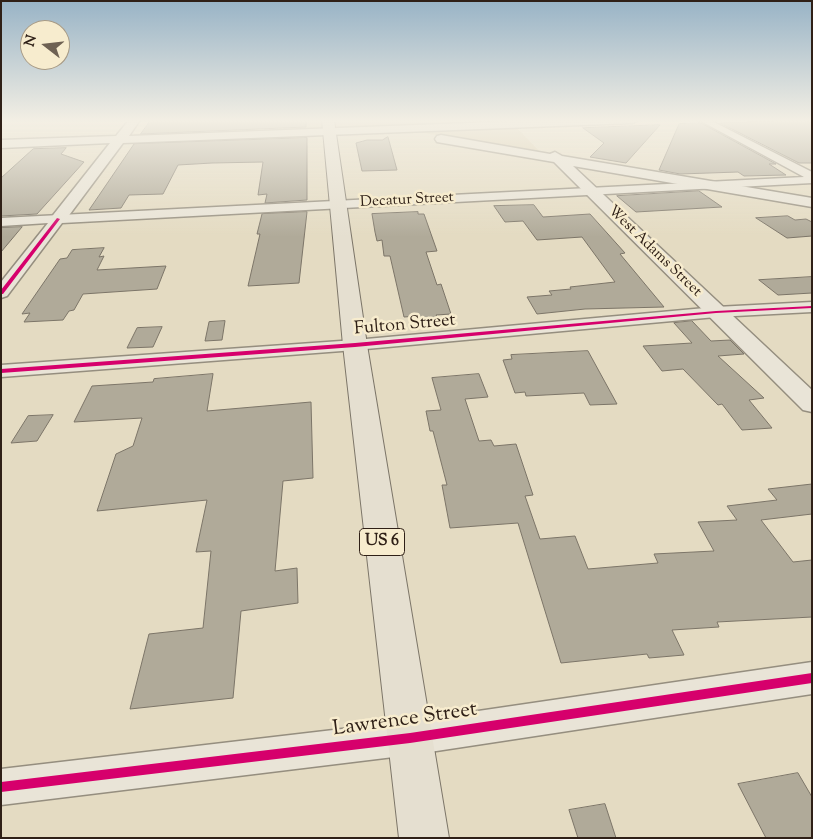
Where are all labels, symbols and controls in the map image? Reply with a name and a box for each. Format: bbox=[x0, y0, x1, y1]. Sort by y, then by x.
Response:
north arrow bbox=[20, 20, 70, 70]
text: N bbox=[20, 33, 43, 49]
street label: Decatur Street bbox=[360, 190, 454, 212]
street label: West Adams Street bbox=[603, 203, 705, 301]
street label: Fulton Street bbox=[353, 311, 457, 341]
road number: US 6 bbox=[360, 528, 404, 556]
street label: Lawrence Street bbox=[331, 698, 479, 744]

